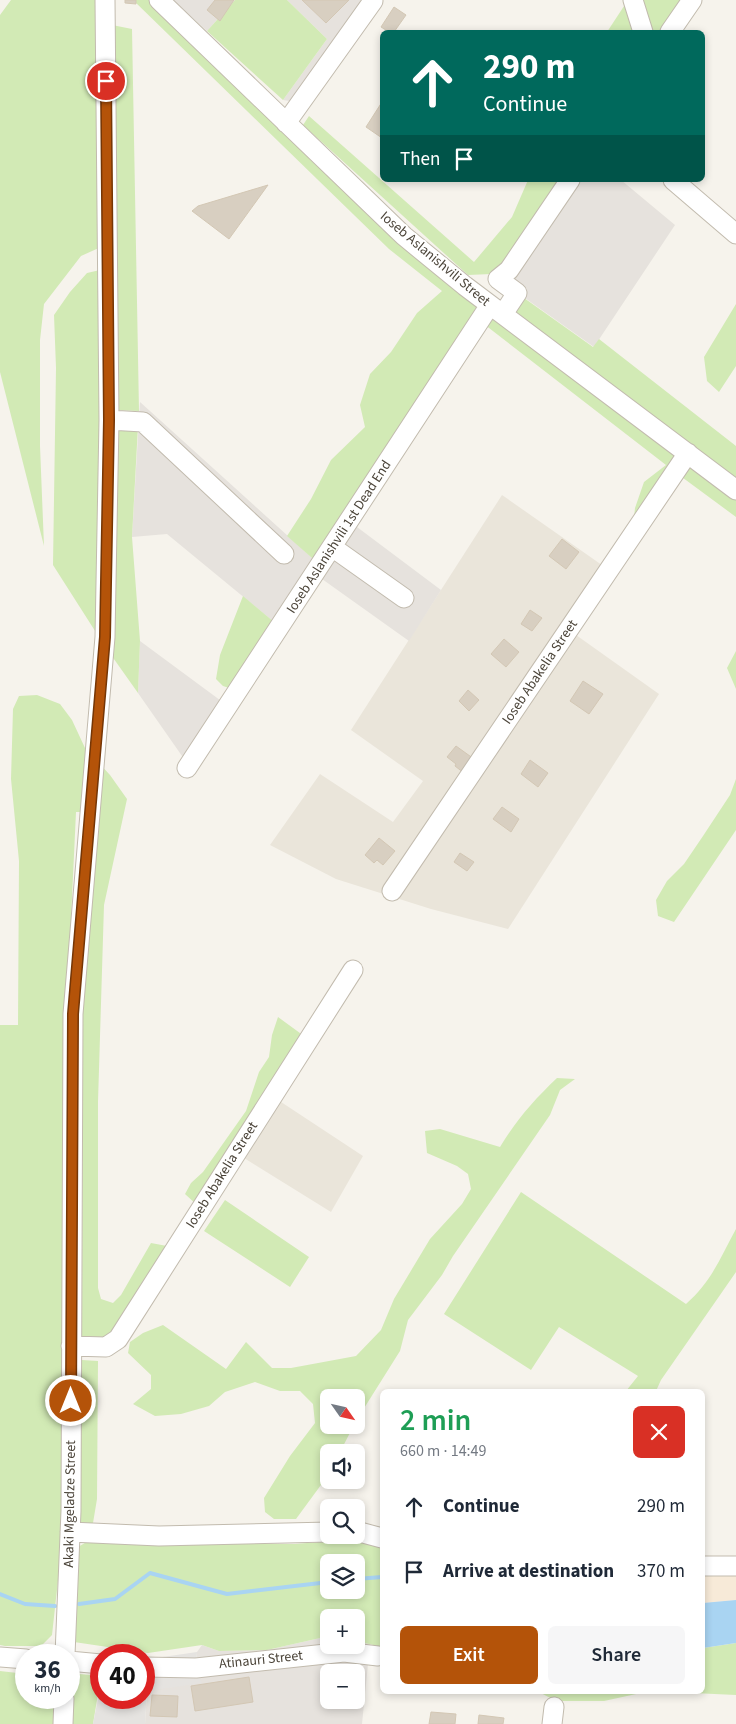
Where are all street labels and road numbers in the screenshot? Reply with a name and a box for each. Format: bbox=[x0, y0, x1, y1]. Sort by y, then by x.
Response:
street label: Ioseb Aslanishvili Street bbox=[376, 207, 495, 311]
street label: Ioseb Aslanishvili 1st Dead End bbox=[282, 456, 396, 618]
street label: Ioseb Abakelia Street bbox=[497, 615, 583, 728]
street label: Ioseb Abakelia Street bbox=[181, 1118, 263, 1232]
street label: Akaki Mgeladze Street bbox=[59, 1440, 81, 1568]
street label: Atinauri Street bbox=[218, 1646, 304, 1674]

